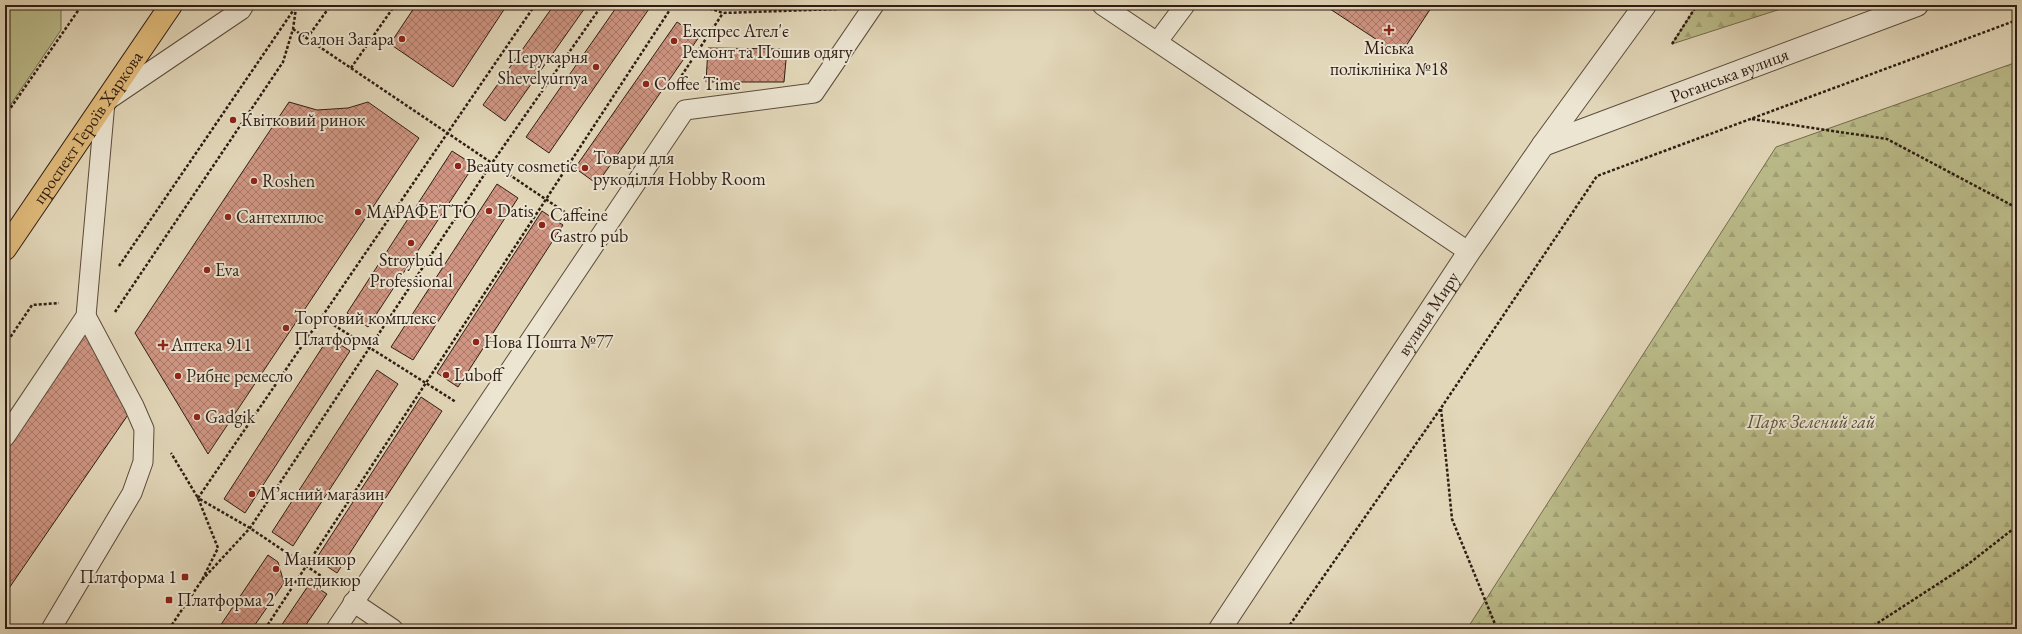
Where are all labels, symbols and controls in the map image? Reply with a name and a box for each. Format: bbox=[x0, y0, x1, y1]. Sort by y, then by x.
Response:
place label: Експрес Ател'є Ремонт та Пошив одягу bbox=[682, 19, 853, 63]
marker: Міська поліклініка №18 bbox=[1383, 24, 1395, 36]
place label: Салон Загара bbox=[297, 27, 395, 50]
marker: Салон Загара bbox=[397, 34, 407, 44]
marker: Експрес Ател'є Ремонт та Пошив одягу bbox=[669, 36, 679, 46]
place label: Міська поліклініка №18 bbox=[1330, 36, 1448, 80]
street label: Роганська вулиця bbox=[1667, 42, 1792, 107]
place label: Перукарня Shevelyurnya bbox=[498, 45, 589, 89]
street label: проспект Героїв Харкова bbox=[27, 46, 148, 208]
marker: Перукарня Shevelyurnya bbox=[591, 62, 601, 72]
place label: Coffee Time bbox=[654, 72, 741, 95]
marker: Coffee Time bbox=[641, 79, 651, 89]
place label: Квітковий ринок bbox=[241, 108, 366, 131]
marker: Квітковий ринок bbox=[228, 115, 238, 125]
place label: Товари для рукоділля Hobby Room bbox=[593, 146, 766, 190]
place label: Beauty cosmetic bbox=[466, 154, 578, 177]
marker: Beauty cosmetic bbox=[453, 161, 463, 171]
marker: Товари для рукоділля Hobby Room bbox=[580, 163, 590, 173]
place label: Roshen bbox=[262, 169, 316, 192]
marker: Roshen bbox=[249, 176, 259, 186]
place label: Datis bbox=[497, 199, 534, 222]
place label: МАРАФЕТТО bbox=[366, 200, 476, 223]
place label: Caffeine Gastro pub bbox=[550, 203, 628, 247]
place label: Сантехплюс bbox=[236, 205, 324, 228]
marker: Datis bbox=[484, 206, 494, 216]
marker: МАРАФЕТТО bbox=[353, 207, 363, 217]
marker: Сантехплюс bbox=[223, 212, 233, 222]
marker: Caffeine Gastro pub bbox=[537, 220, 547, 230]
marker: Stroybud Professional bbox=[406, 238, 416, 248]
place label: Stroybud Professional bbox=[369, 248, 453, 292]
place label: Eva bbox=[215, 258, 240, 281]
marker: Eva bbox=[202, 265, 212, 275]
street label: вулиця Миру bbox=[1392, 267, 1464, 360]
place label: Торговий комплекс Платформа bbox=[294, 306, 436, 350]
marker: Торговий комплекс Платформа bbox=[281, 323, 291, 333]
place label: Нова Пошта №77 bbox=[484, 330, 614, 353]
place label: Аптека 911 bbox=[170, 333, 252, 356]
marker: Нова Пошта №77 bbox=[471, 337, 481, 347]
marker: Аптека 911 bbox=[158, 340, 168, 350]
place label: Luboff bbox=[454, 363, 505, 386]
place label: Рибне ремесло bbox=[186, 364, 293, 387]
marker: Luboff bbox=[441, 370, 451, 380]
marker: Рибне ремесло bbox=[173, 371, 183, 381]
place label: Gadgik bbox=[205, 405, 256, 428]
park label: Парк Зелений гай bbox=[1746, 410, 1875, 434]
marker: Gadgik bbox=[192, 412, 202, 422]
place label: Мʼясний магазин bbox=[260, 482, 384, 505]
marker: Мʼясний магазин bbox=[247, 489, 257, 499]
place label: Маникюр и педикюр bbox=[284, 547, 361, 591]
marker: Маникюр и педикюр bbox=[271, 564, 281, 574]
place label: Платформа 1 bbox=[80, 565, 177, 588]
marker: Платформа 1 bbox=[180, 572, 190, 582]
place label: Платформа 2 bbox=[177, 588, 275, 611]
marker: Платформа 2 bbox=[164, 595, 174, 605]

